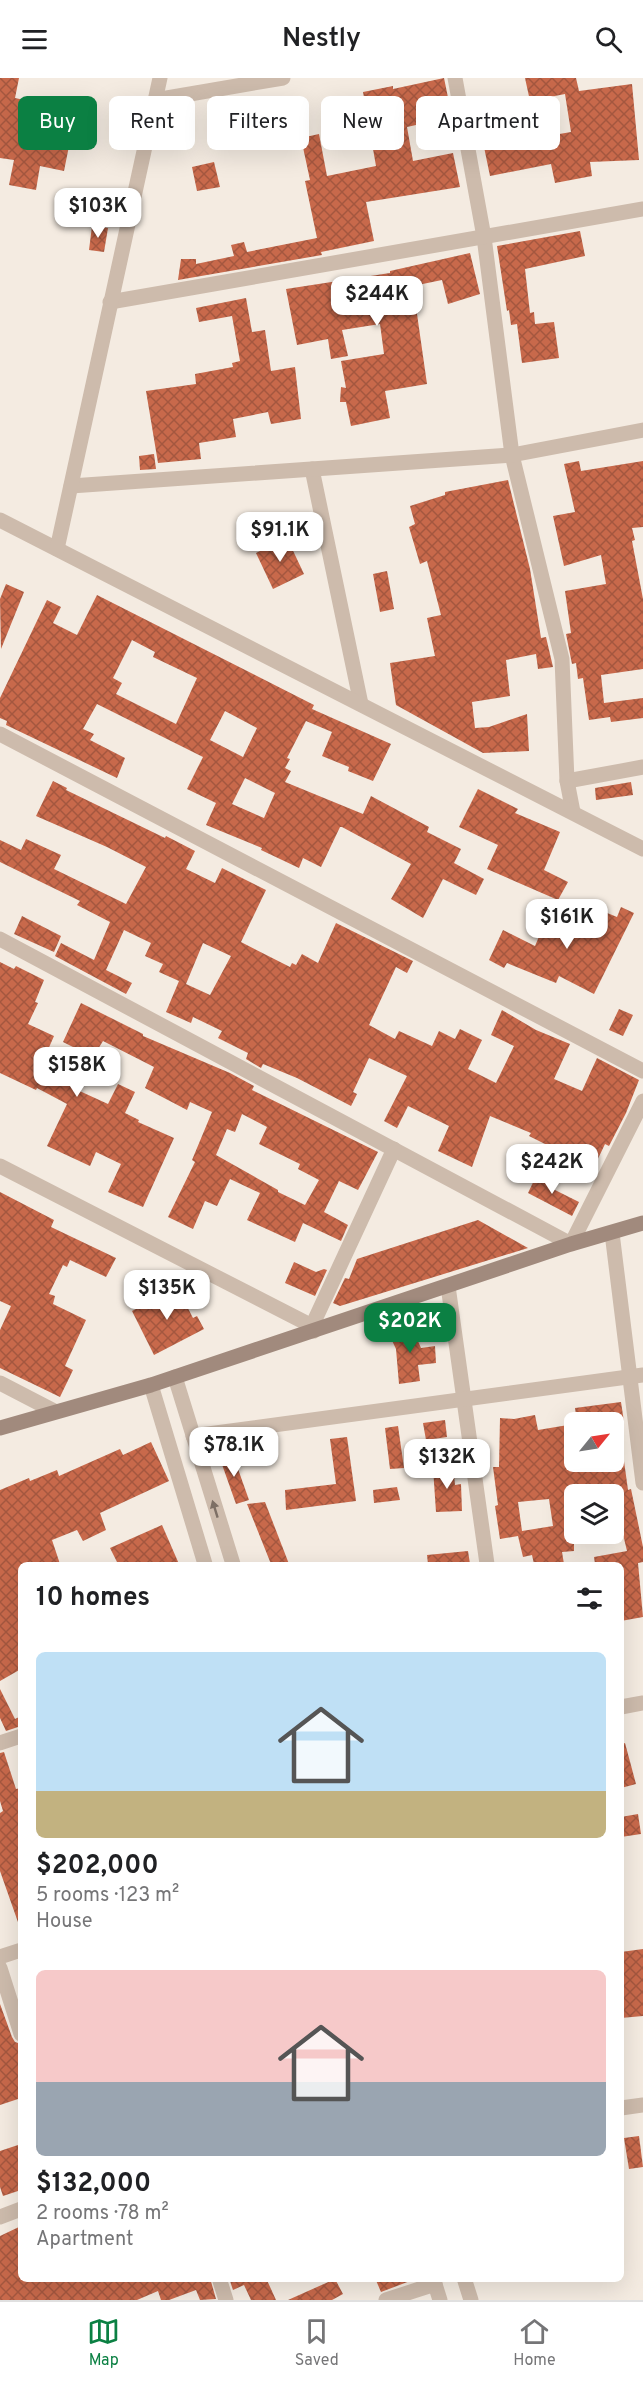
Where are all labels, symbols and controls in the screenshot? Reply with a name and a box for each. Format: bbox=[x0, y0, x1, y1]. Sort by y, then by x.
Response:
text: Nestly bbox=[282, 22, 361, 56]
icon: menu bbox=[18, 23, 51, 56]
icon: search bbox=[592, 23, 625, 56]
chip: Buy bbox=[18, 96, 97, 150]
chip: Rent bbox=[109, 96, 195, 150]
chip: Filters bbox=[207, 96, 309, 150]
chip: New bbox=[321, 96, 404, 150]
chip: Apartment bbox=[416, 96, 560, 150]
pin: $103K bbox=[56, 188, 140, 239]
text: $103K bbox=[68, 194, 128, 220]
pin: $244K bbox=[335, 276, 419, 327]
text: $244K bbox=[345, 282, 409, 308]
pin: $91.1K bbox=[231, 512, 329, 563]
text: $91.1K bbox=[250, 518, 310, 544]
pin: $161K bbox=[525, 899, 609, 950]
text: $161K bbox=[540, 905, 594, 931]
pin: $158K bbox=[35, 1047, 119, 1098]
text: $158K bbox=[48, 1053, 106, 1079]
pin: $242K bbox=[510, 1144, 594, 1195]
text: $242K bbox=[520, 1150, 584, 1176]
pin: $135K bbox=[125, 1270, 209, 1321]
text: $135K bbox=[138, 1276, 196, 1302]
pin: $202K bbox=[368, 1303, 452, 1354]
text: $202K bbox=[378, 1309, 442, 1335]
north arrow bbox=[564, 1412, 624, 1472]
map controls bbox=[564, 1412, 624, 1544]
pin: $78.1K bbox=[185, 1427, 283, 1478]
text: $78.1K bbox=[203, 1433, 265, 1459]
pin: $132K bbox=[405, 1439, 489, 1490]
text: $132K bbox=[418, 1445, 476, 1471]
button: layers bbox=[564, 1484, 624, 1544]
one-way arrow bbox=[210, 1500, 219, 1518]
text: 10 homes bbox=[36, 1582, 150, 1615]
icon: filters bbox=[573, 1582, 606, 1615]
icon: home bbox=[267, 1691, 375, 1799]
text: $202,000 bbox=[36, 1850, 159, 1883]
text: 5 rooms · 123 m² bbox=[36, 1883, 179, 1909]
text: House bbox=[36, 1909, 92, 1935]
icon: home bbox=[267, 2009, 375, 2117]
text: $132,000 bbox=[36, 2168, 151, 2201]
text: 2 rooms · 78 m² bbox=[36, 2201, 169, 2227]
text: Apartment bbox=[36, 2227, 134, 2253]
tab: Map bbox=[87, 2315, 120, 2371]
tab: Saved bbox=[295, 2315, 339, 2371]
tab: Home bbox=[513, 2315, 556, 2371]

